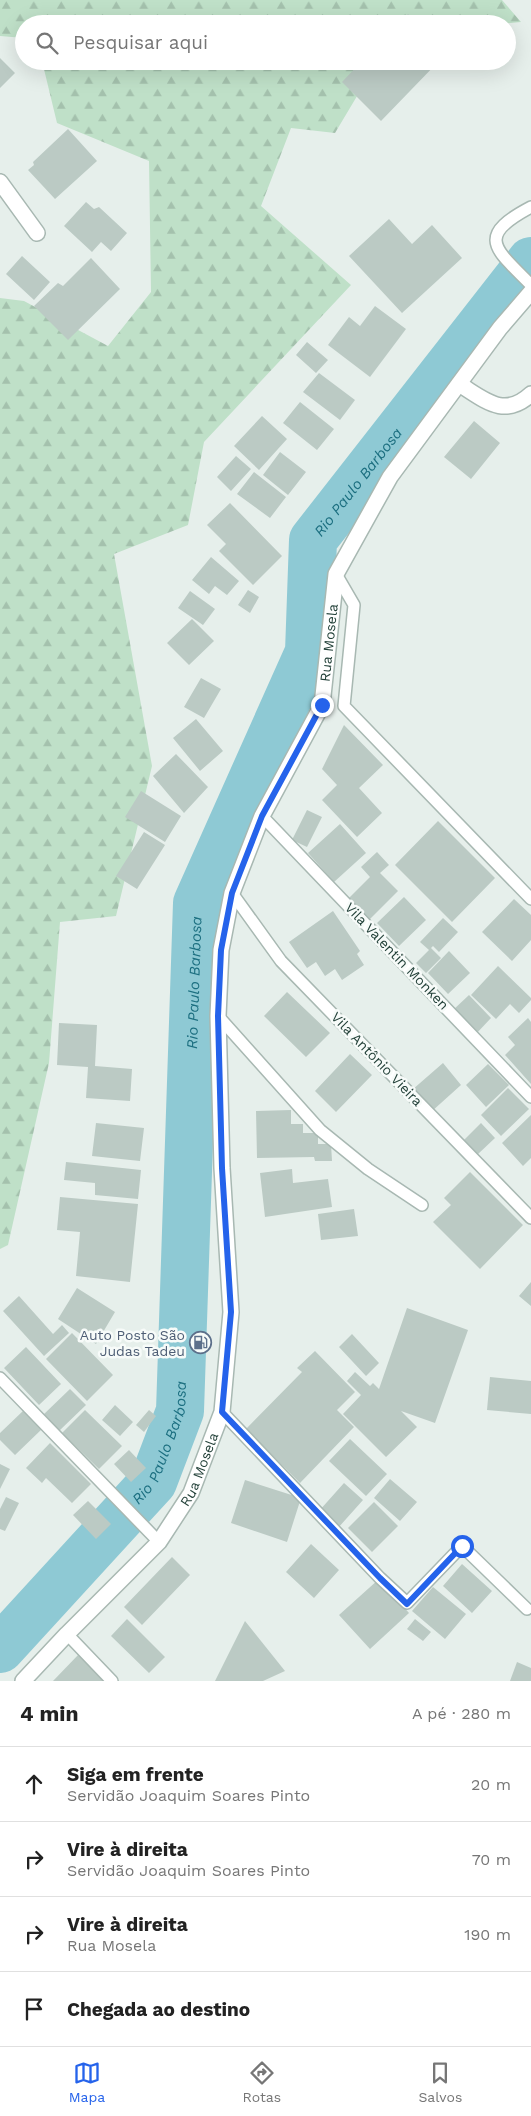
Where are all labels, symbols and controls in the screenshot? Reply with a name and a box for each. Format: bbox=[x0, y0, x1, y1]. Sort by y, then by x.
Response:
search box bbox=[15, 15, 516, 70]
icon: search bbox=[33, 29, 61, 57]
text: Pesquisar aqui bbox=[73, 31, 208, 54]
water label: Rio Paulo Barbosa bbox=[310, 424, 406, 540]
street label: Rua Mosela bbox=[317, 603, 341, 682]
route end bbox=[311, 694, 334, 717]
street label: Vila Valentin Monken bbox=[342, 899, 452, 1013]
water label: Rio Paulo Barbosa bbox=[183, 916, 206, 1049]
street label: Vila Antônio Vieira bbox=[328, 1009, 426, 1109]
place label: Auto Posto São Judas Tadeu bbox=[80, 1327, 185, 1359]
fuel station icon: Auto Posto São Judas Tadeu bbox=[189, 1331, 213, 1355]
water label: Rio Paulo Barbosa bbox=[128, 1381, 190, 1508]
street label: Rua Mosela bbox=[177, 1430, 221, 1509]
route start bbox=[451, 1535, 474, 1558]
text: 4 min bbox=[20, 1701, 78, 1726]
text: A pé · 280 m bbox=[412, 1704, 511, 1723]
text: Siga em frente bbox=[67, 1763, 204, 1786]
icon: ahead bbox=[20, 1770, 48, 1798]
text: 20 m bbox=[471, 1775, 511, 1794]
text: Servidão Joaquim Soares Pinto bbox=[67, 1786, 310, 1805]
text: Vire à direita bbox=[67, 1838, 188, 1861]
icon: right bbox=[20, 1845, 48, 1873]
text: 70 m bbox=[472, 1850, 511, 1869]
text: Servidão Joaquim Soares Pinto bbox=[67, 1861, 310, 1880]
text: Vire à direita bbox=[67, 1913, 188, 1936]
icon: right bbox=[20, 1920, 48, 1948]
text: 190 m bbox=[464, 1925, 511, 1944]
text: Rua Mosela bbox=[67, 1936, 156, 1955]
icon: arrive bbox=[20, 1995, 48, 2023]
text: Chegada ao destino bbox=[67, 1998, 250, 2021]
tab: Mapa bbox=[69, 2059, 105, 2105]
tab: Rotas bbox=[243, 2059, 281, 2105]
tab: Salvos bbox=[418, 2059, 462, 2105]

